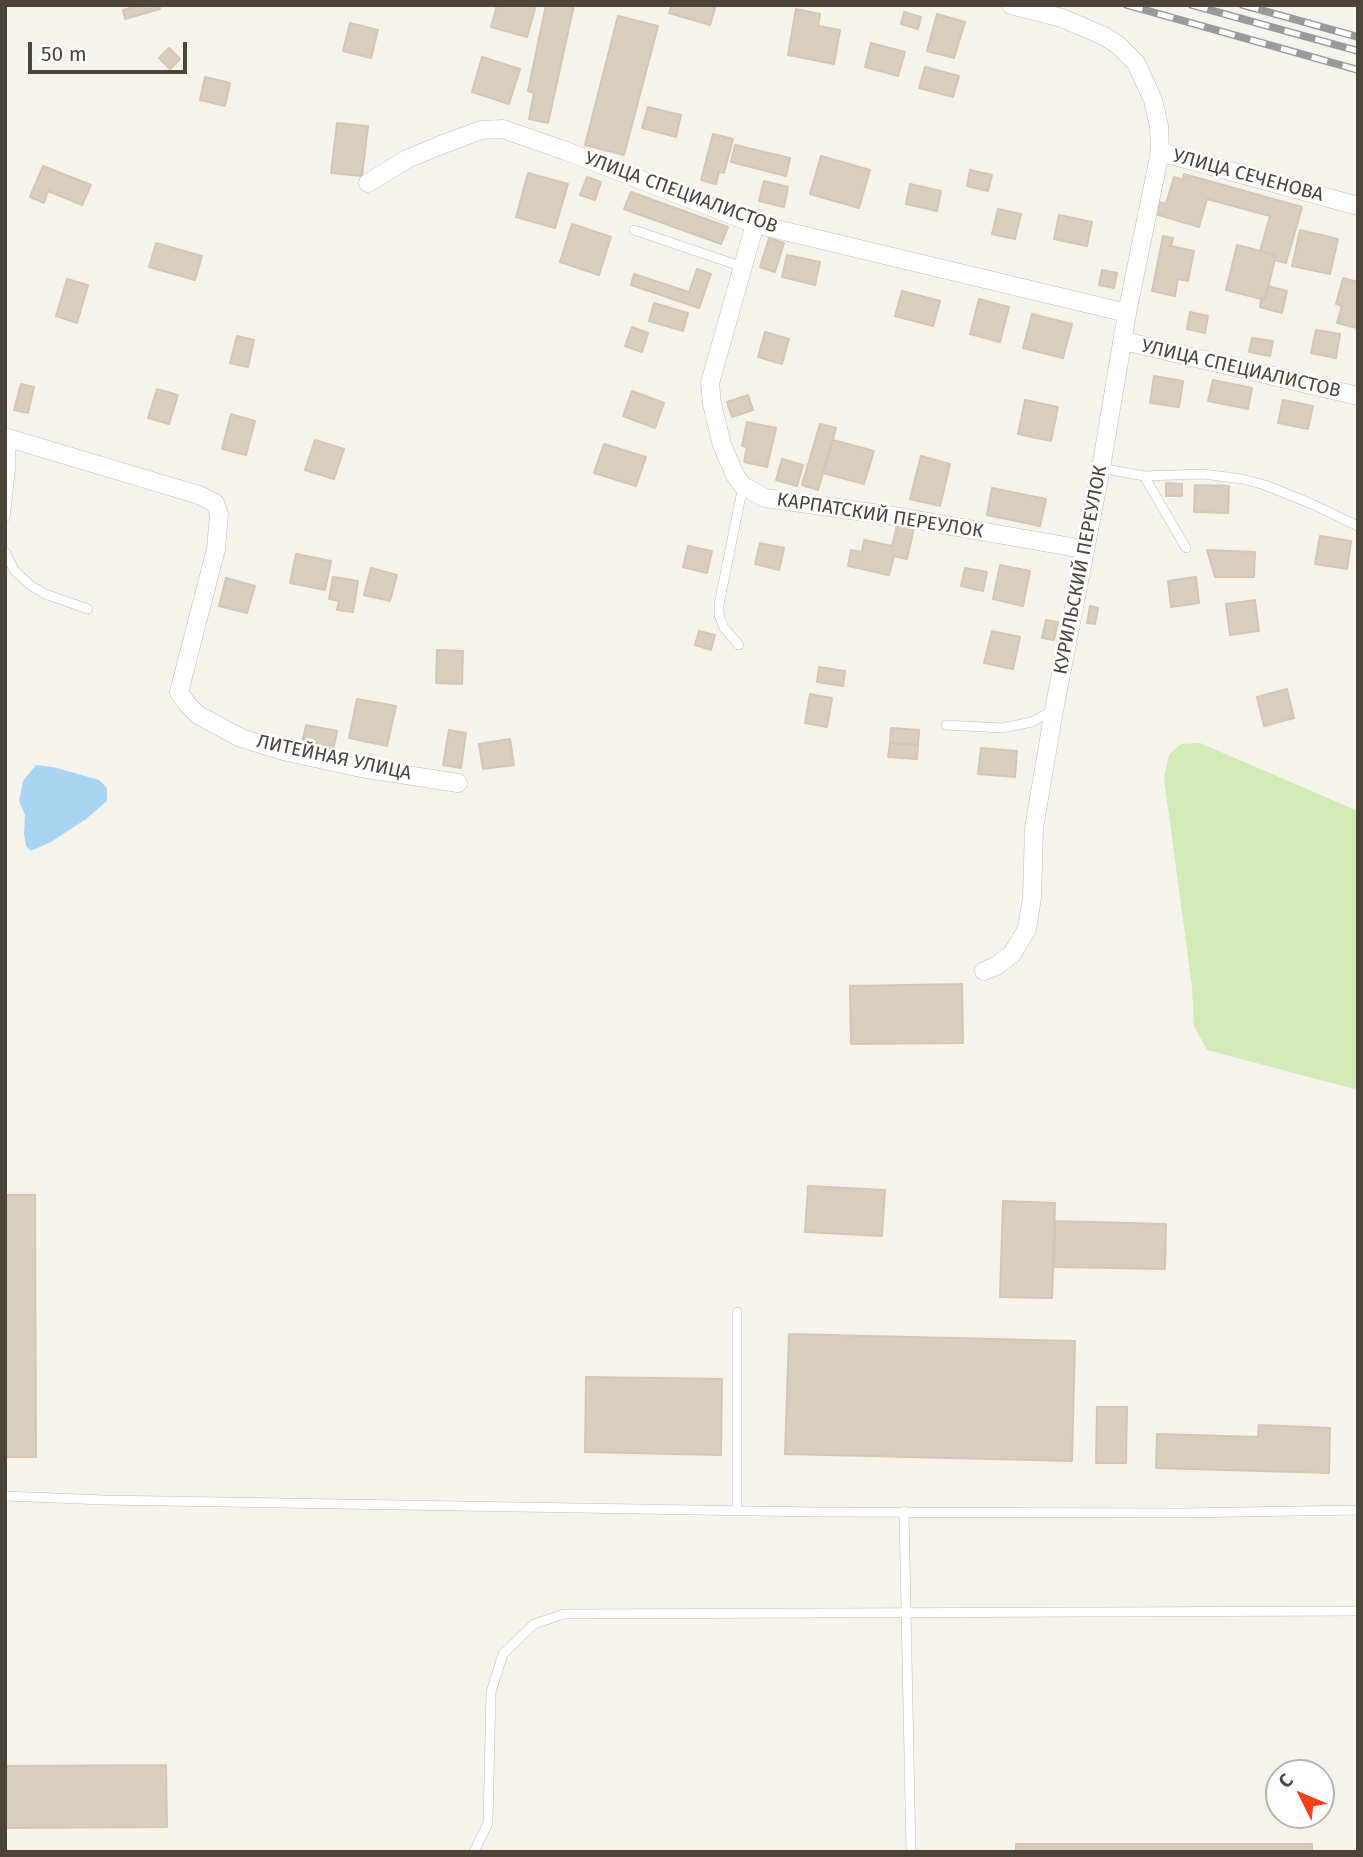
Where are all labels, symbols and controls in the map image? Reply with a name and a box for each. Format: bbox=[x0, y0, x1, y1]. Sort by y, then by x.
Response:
scale bar bbox=[32, 28, 191, 72]
text: 50 m bbox=[41, 41, 87, 67]
street label: УЛИЦА СЕЧЕНОВА bbox=[1170, 145, 1326, 207]
street label: УЛИЦА СПЕЦИАЛИСТОВ bbox=[581, 147, 781, 239]
street label: УЛИЦА СПЕЦИАЛИСТОВ bbox=[1139, 335, 1343, 403]
street label: КУРИЛЬСКИЙ ПЕРЕУЛОК bbox=[1050, 463, 1112, 677]
street label: КАРПАТСКИЙ ПЕРЕУЛОК bbox=[775, 488, 985, 544]
street label: ЛИТЕЙНАЯ УЛИЦА bbox=[255, 730, 413, 786]
north arrow bbox=[1265, 1759, 1335, 1829]
text: С bbox=[1274, 1769, 1298, 1793]

